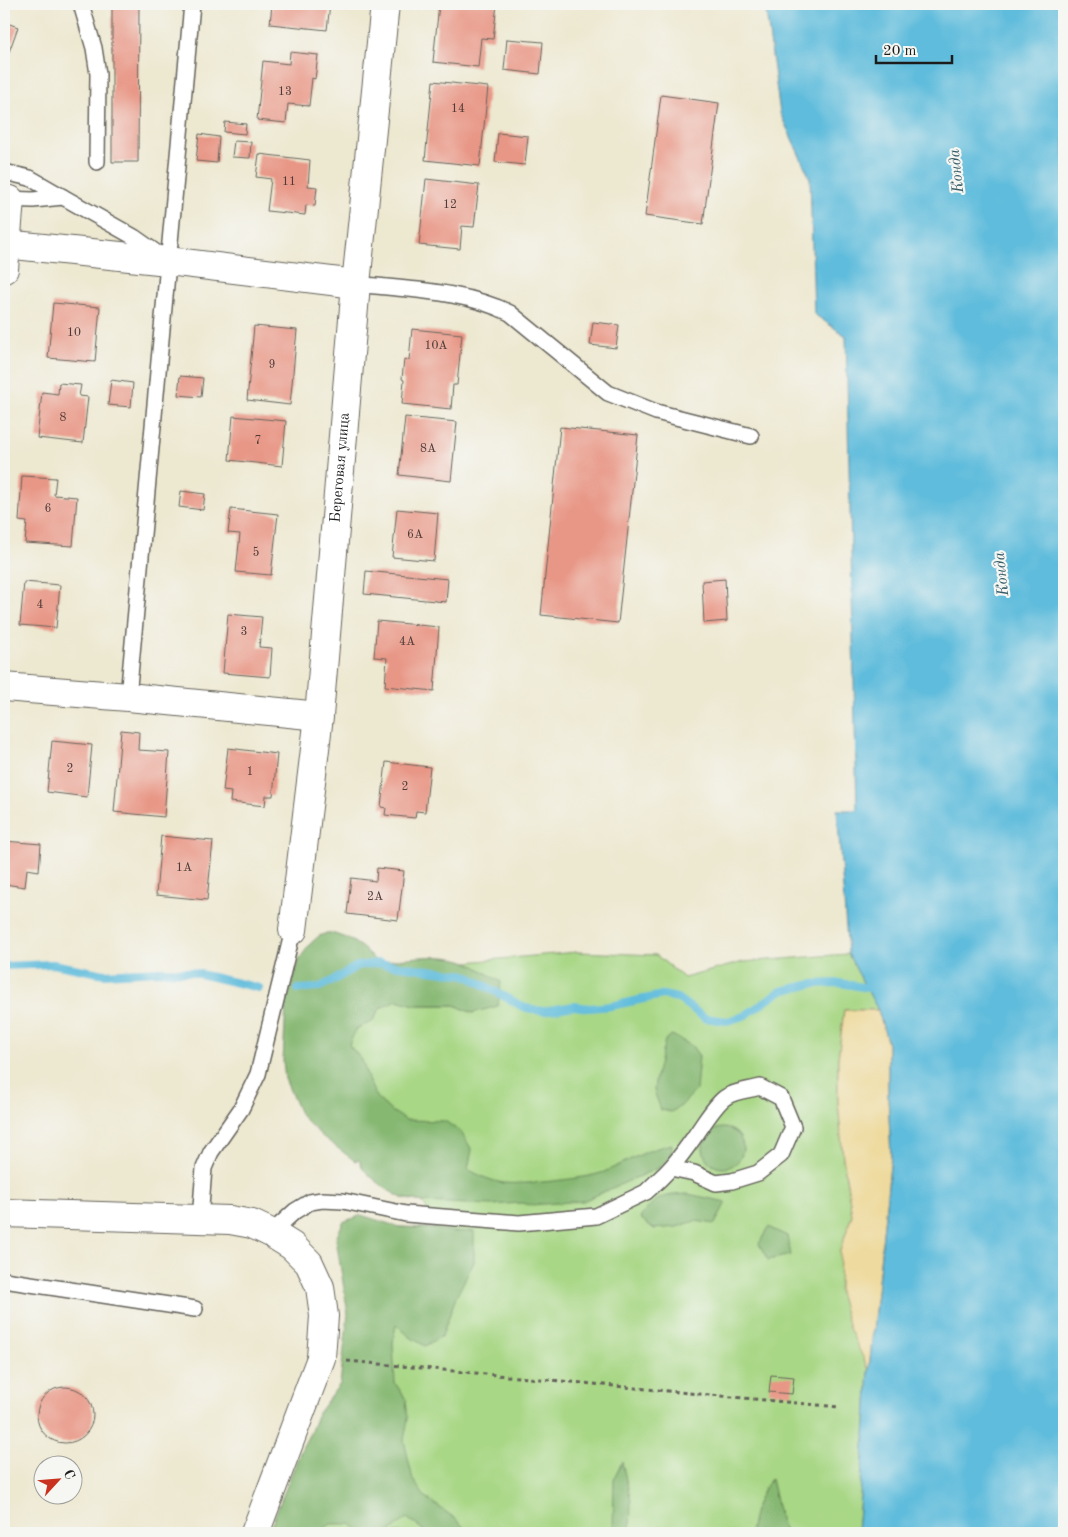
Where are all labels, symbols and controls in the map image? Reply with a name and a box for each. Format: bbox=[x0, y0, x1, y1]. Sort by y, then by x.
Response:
scale bar bbox=[876, 32, 952, 64]
text: 20 m bbox=[883, 44, 917, 59]
house number: 13 bbox=[278, 86, 292, 98]
house number: 14 bbox=[451, 103, 465, 115]
water label: Конда bbox=[947, 148, 967, 195]
house number: 11 bbox=[282, 176, 296, 188]
house number: 12 bbox=[443, 199, 457, 211]
house number: 10 bbox=[67, 327, 81, 339]
house number: 10А bbox=[424, 340, 448, 352]
house number: 9 bbox=[269, 359, 275, 371]
street label: Береговая улица bbox=[328, 411, 353, 523]
house number: 8 bbox=[60, 412, 67, 424]
house number: 7 bbox=[255, 435, 261, 447]
house number: 8А bbox=[420, 443, 436, 455]
house number: 6 bbox=[45, 503, 52, 515]
house number: 6А bbox=[407, 529, 423, 541]
house number: 5 bbox=[253, 546, 260, 559]
water label: Конда bbox=[992, 551, 1012, 598]
house number: 4 bbox=[37, 599, 44, 611]
house number: 3 bbox=[241, 626, 247, 638]
house number: 4А bbox=[399, 636, 415, 648]
house number: 2 bbox=[67, 763, 73, 775]
house number: 1 bbox=[247, 766, 253, 778]
house number: 2 bbox=[402, 781, 408, 793]
house number: 1А bbox=[176, 862, 192, 874]
house number: 2А bbox=[367, 891, 383, 903]
north arrow bbox=[32, 1454, 82, 1504]
text: С bbox=[60, 1468, 77, 1482]

